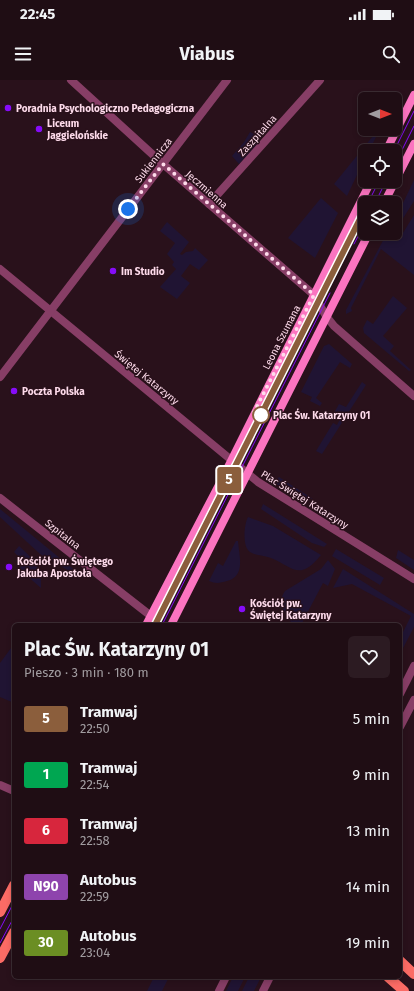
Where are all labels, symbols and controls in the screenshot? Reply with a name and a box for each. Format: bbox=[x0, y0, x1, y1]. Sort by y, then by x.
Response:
text: 22:45 bbox=[20, 5, 55, 23]
icon: menu bbox=[12, 43, 34, 65]
text: Viabus bbox=[180, 43, 234, 65]
icon: search bbox=[380, 43, 402, 65]
north arrow bbox=[358, 92, 402, 136]
map controls bbox=[358, 92, 402, 240]
marker: Poradnia Psychologiczno Pedagogiczna bbox=[3, 103, 13, 113]
place label: Poradnia Psychologiczno Pedagogiczna bbox=[16, 103, 195, 115]
street label: Zaszpitalna bbox=[236, 113, 279, 159]
place label: Liceum Jaggielońskie bbox=[46, 118, 109, 142]
marker: Liceum Jaggielońskie bbox=[34, 124, 44, 134]
street label: Sukiennicza bbox=[133, 136, 175, 185]
button: locate bbox=[358, 144, 402, 188]
street label: Jęczmienna bbox=[183, 168, 230, 211]
button: layers bbox=[358, 196, 402, 240]
your location bbox=[118, 199, 138, 219]
marker: Im Studio bbox=[108, 266, 118, 276]
place label: Im Studio bbox=[121, 266, 165, 278]
street label: Leona Szumana bbox=[260, 303, 303, 372]
street label: Świętej Katarzyny bbox=[112, 347, 182, 407]
marker: Poczta Polska bbox=[9, 386, 19, 396]
place label: Poczta Polska bbox=[22, 386, 85, 398]
marker: Plac Św. Katarzyny 01 bbox=[252, 406, 270, 424]
place label: Plac Św. Katarzyny 01 bbox=[273, 408, 370, 422]
street label: Plac Świętej Katarzyny bbox=[259, 466, 351, 532]
line badge: 5 bbox=[216, 467, 242, 493]
text: 5 bbox=[225, 471, 233, 488]
street label: Szpitalna bbox=[42, 517, 82, 552]
place label: Kościół pw. Świętego Jakuba Apostoła bbox=[16, 554, 113, 580]
marker: Kościół pw. Świętego Jakuba Apostoła bbox=[4, 562, 14, 572]
place label: Kościół pw. Świętej Katarzyny bbox=[250, 598, 332, 622]
marker: Kościół pw. Świętej Katarzyny bbox=[237, 604, 247, 614]
button: heart bbox=[348, 636, 390, 678]
text: Plac Św. Katarzyny 01 bbox=[24, 638, 209, 661]
text: Pieszo · 3 min · 180 m bbox=[24, 665, 149, 680]
text: Tramwaj bbox=[80, 703, 137, 721]
text: 5 bbox=[42, 710, 50, 727]
text: 5 min bbox=[353, 710, 390, 728]
text: 22:50 bbox=[80, 721, 110, 736]
text: Tramwaj bbox=[80, 759, 137, 777]
text: 1 bbox=[43, 766, 49, 783]
text: 9 min bbox=[352, 766, 390, 784]
text: 22:54 bbox=[80, 777, 109, 792]
text: Tramwaj bbox=[80, 815, 137, 833]
text: 6 bbox=[42, 822, 50, 839]
text: 13 min bbox=[346, 822, 390, 840]
text: 22:58 bbox=[80, 833, 110, 848]
text: Autobus bbox=[80, 871, 137, 889]
text: N90 bbox=[33, 878, 59, 895]
text: 14 min bbox=[346, 878, 390, 896]
text: 22:59 bbox=[80, 889, 109, 904]
text: Autobus bbox=[80, 927, 137, 945]
text: 30 bbox=[38, 934, 54, 951]
text: 19 min bbox=[346, 934, 390, 952]
text: 23:04 bbox=[80, 945, 110, 960]

